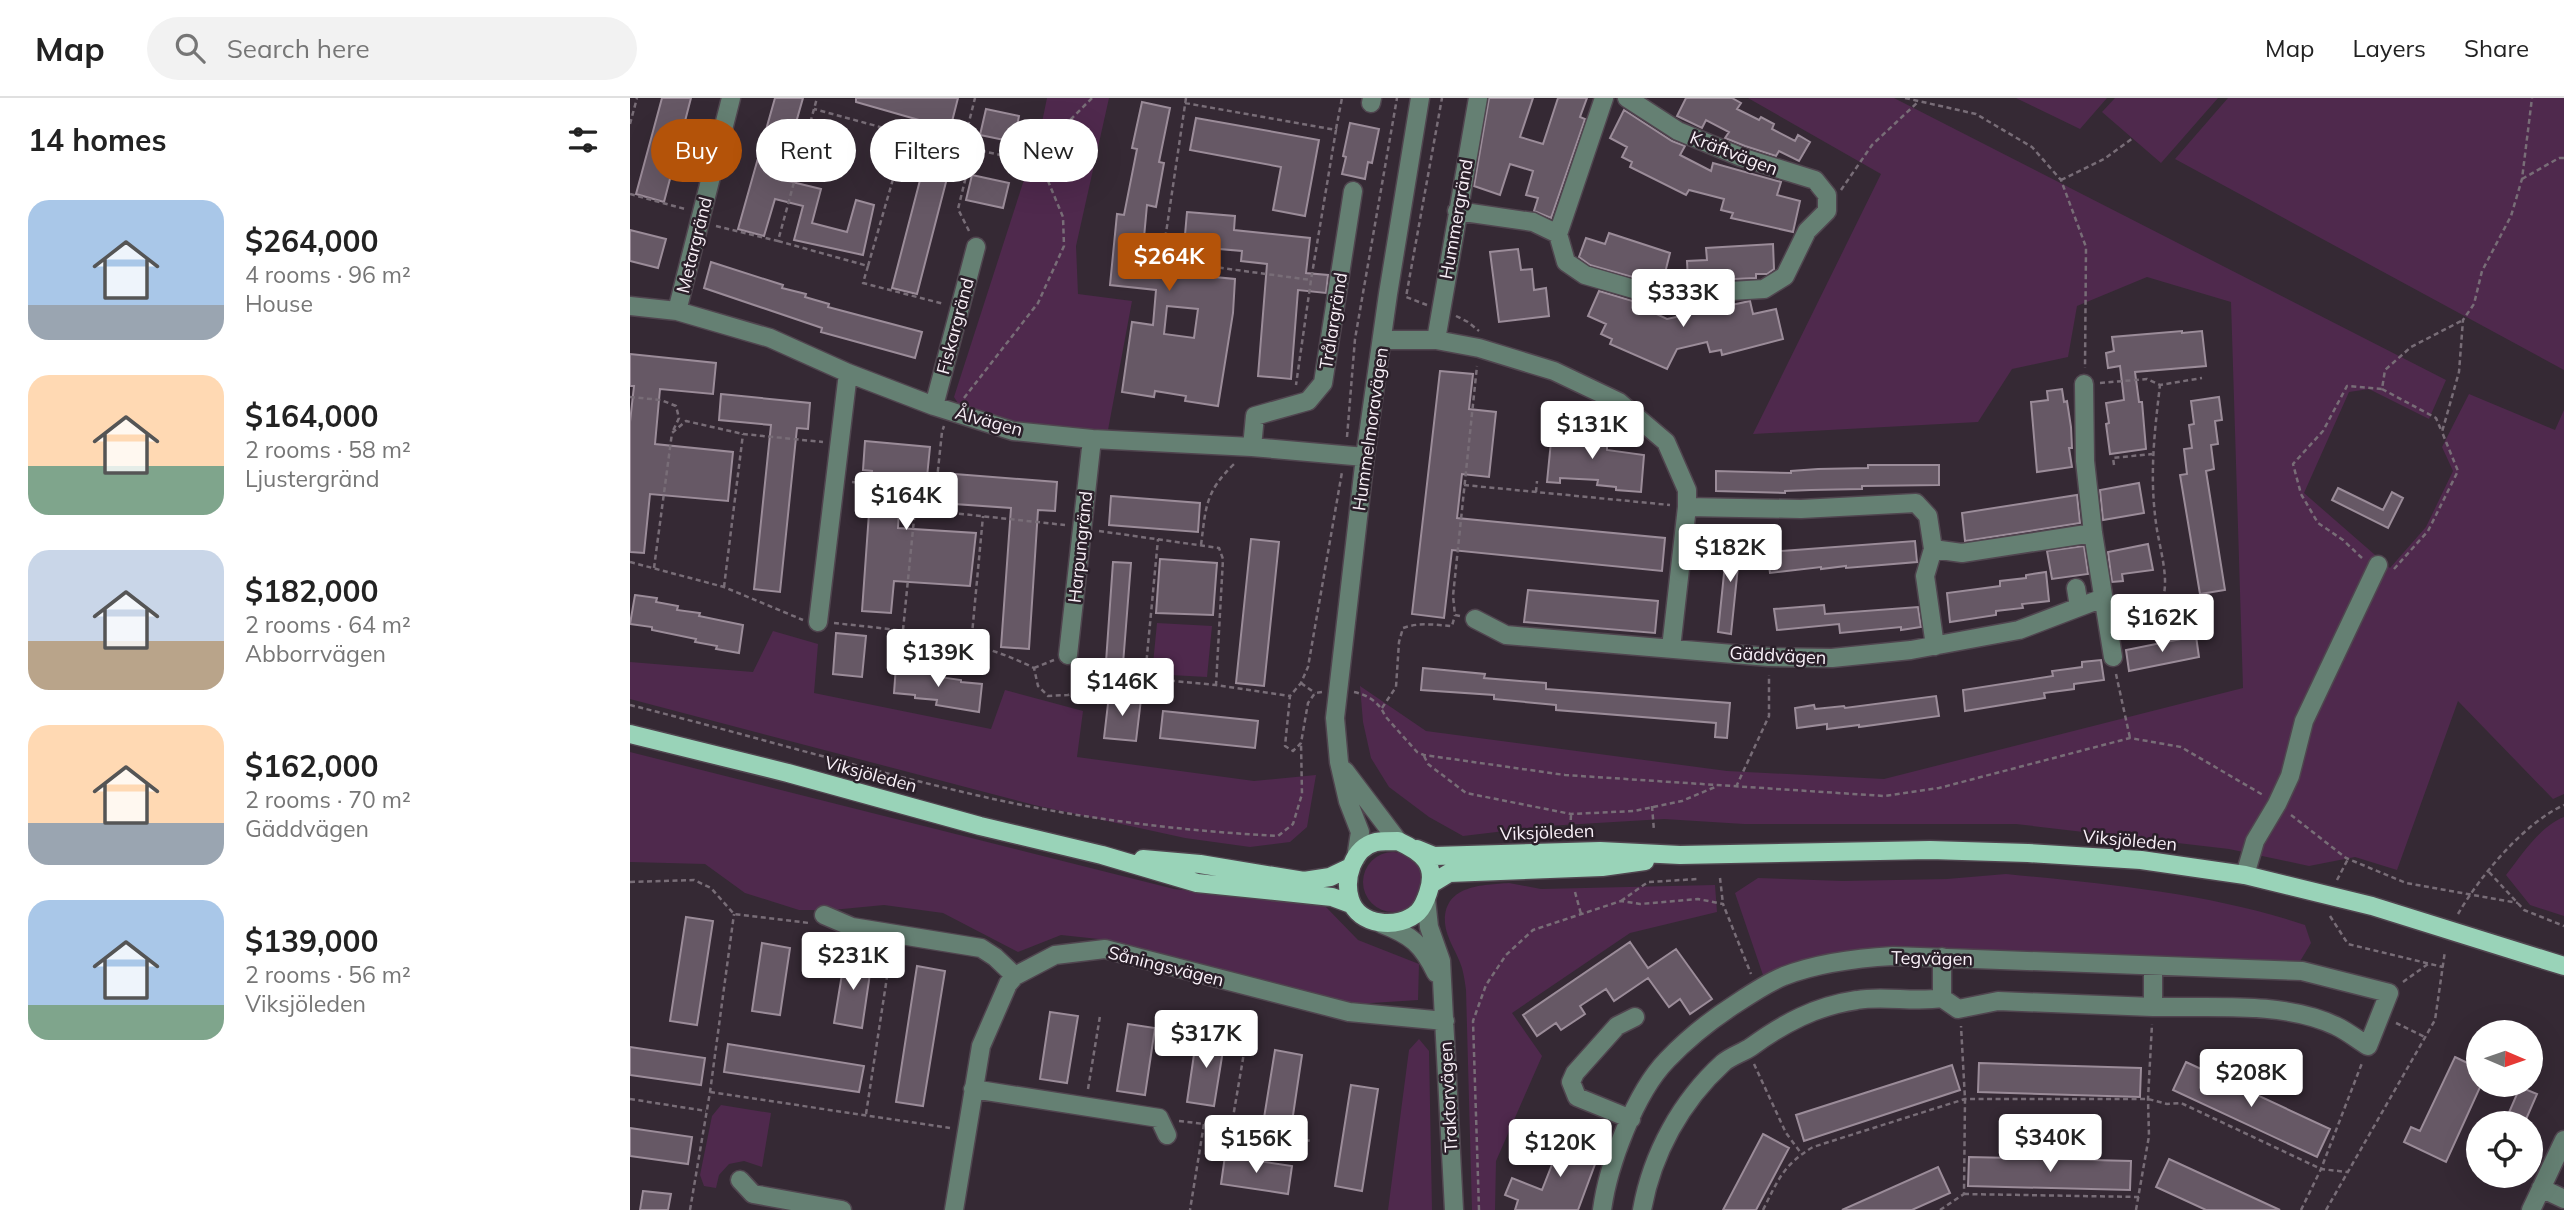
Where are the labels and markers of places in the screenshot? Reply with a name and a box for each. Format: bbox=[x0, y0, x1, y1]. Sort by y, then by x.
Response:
pin: $264K bbox=[1120, 234, 1218, 293]
pin: $333K bbox=[1634, 270, 1732, 329]
pin: $131K bbox=[1543, 402, 1641, 461]
pin: $164K bbox=[857, 472, 955, 532]
pin: $182K bbox=[1681, 524, 1779, 584]
pin: $162K bbox=[2113, 594, 2211, 654]
pin: $139K bbox=[889, 630, 987, 689]
pin: $146K bbox=[1073, 658, 1171, 718]
pin: $231K bbox=[804, 932, 902, 992]
pin: $317K bbox=[1157, 1010, 1255, 1070]
pin: $208K bbox=[2202, 1049, 2300, 1109]
pin: $340K bbox=[2001, 1114, 2099, 1174]
pin: $156K bbox=[1207, 1116, 1305, 1175]
pin: $120K bbox=[1511, 1119, 1609, 1179]

